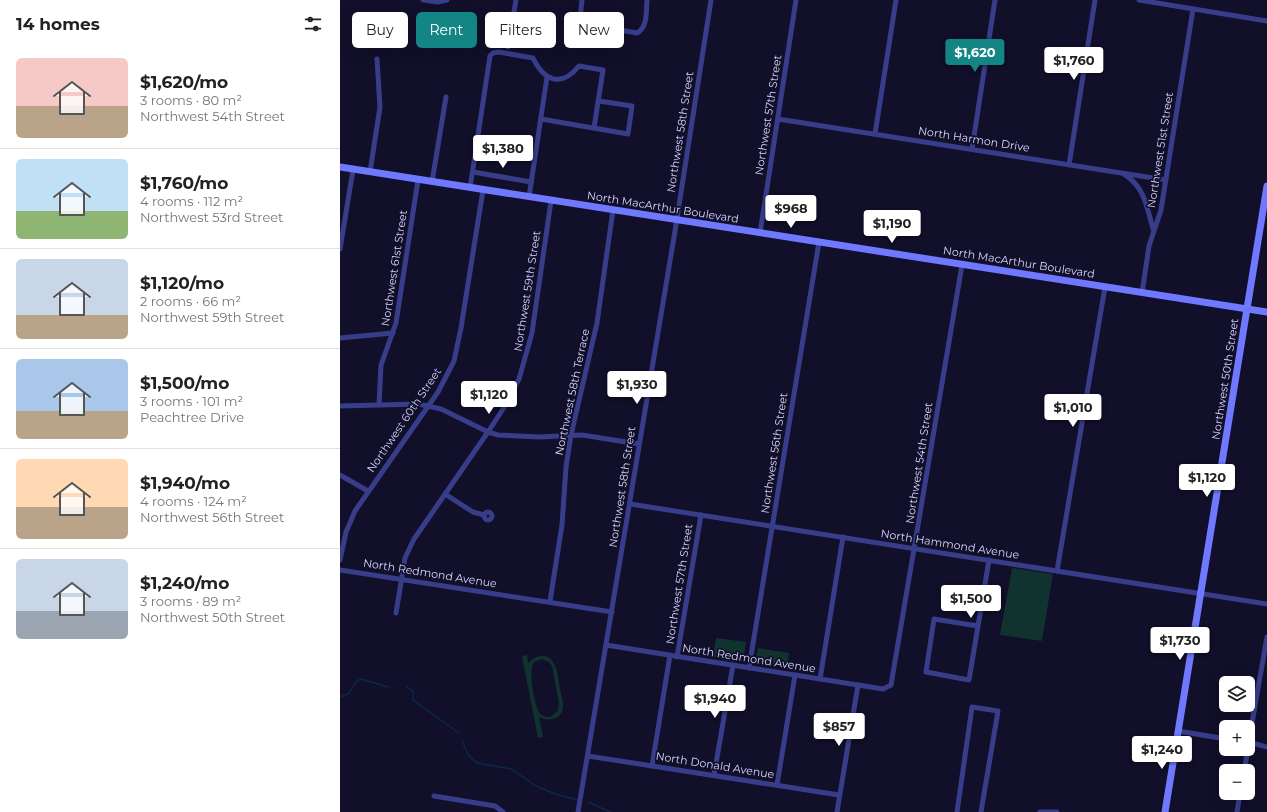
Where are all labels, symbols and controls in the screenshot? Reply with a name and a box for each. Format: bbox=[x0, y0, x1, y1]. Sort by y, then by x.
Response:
chip: Buy bbox=[352, 12, 408, 48]
chip: Rent bbox=[416, 12, 477, 48]
chip: Filters bbox=[485, 12, 556, 48]
chip: New bbox=[564, 12, 624, 48]
icon: filters bbox=[302, 13, 324, 35]
text: 14 homes bbox=[16, 14, 100, 34]
pin: $1,620 bbox=[942, 39, 1008, 73]
text: $1,620 bbox=[954, 44, 996, 60]
pin: $1,760 bbox=[1041, 47, 1107, 81]
text: $1,760 bbox=[1053, 52, 1095, 68]
street label: Northwest 57th Street bbox=[752, 53, 785, 176]
street label: Northwest 58th Street bbox=[664, 70, 697, 194]
text: $1,620/mo bbox=[140, 72, 228, 92]
icon: home bbox=[48, 74, 96, 122]
street label: Northwest 51st Street bbox=[1144, 90, 1176, 209]
text: 3 rooms · 80 m² bbox=[140, 92, 242, 108]
text: Northwest 54th Street bbox=[140, 108, 285, 124]
street label: North Harmon Drive bbox=[917, 123, 1031, 155]
pin: $1,380 bbox=[470, 135, 536, 169]
text: $1,380 bbox=[482, 140, 524, 156]
text: $1,760/mo bbox=[140, 173, 228, 193]
icon: home bbox=[48, 175, 96, 223]
street label: North MacArthur Boulevard bbox=[586, 188, 740, 226]
text: 4 rooms · 112 m² bbox=[140, 193, 243, 209]
pin: $968 bbox=[767, 195, 815, 229]
text: $968 bbox=[774, 200, 808, 216]
street label: Northwest 61st Street bbox=[378, 208, 410, 327]
text: Northwest 53rd Street bbox=[140, 209, 283, 225]
pin: $1,190 bbox=[859, 210, 925, 244]
text: $1,190 bbox=[873, 215, 911, 231]
street label: Northwest 59th Street bbox=[511, 229, 544, 352]
street label: North MacArthur Boulevard bbox=[942, 243, 1096, 281]
text: $1,120/mo bbox=[140, 273, 224, 293]
icon: home bbox=[48, 275, 96, 323]
text: 2 rooms · 66 m² bbox=[140, 293, 241, 309]
text: Northwest 59th Street bbox=[140, 309, 284, 325]
street label: Northwest 50th Street bbox=[1208, 317, 1242, 441]
street label: Northwest 58th Terrace bbox=[552, 327, 592, 457]
street label: Northwest 60th Street bbox=[364, 365, 445, 475]
pin: $1,930 bbox=[604, 371, 670, 405]
text: $1,500/mo bbox=[140, 373, 229, 393]
icon: home bbox=[48, 375, 96, 423]
text: $1,930 bbox=[616, 376, 658, 392]
pin: $1,120 bbox=[456, 381, 522, 415]
text: $1,120 bbox=[470, 386, 508, 402]
street label: Northwest 56th Street bbox=[758, 391, 791, 514]
text: 3 rooms · 101 m² bbox=[140, 393, 243, 409]
pin: $1,010 bbox=[1040, 394, 1106, 428]
text: $1,010 bbox=[1053, 399, 1093, 415]
street label: Northwest 54th Street bbox=[902, 401, 936, 525]
text: Peachtree Drive bbox=[140, 409, 244, 425]
street label: Northwest 58th Street bbox=[606, 425, 639, 549]
pin: $1,120 bbox=[1174, 464, 1240, 498]
text: $1,120 bbox=[1188, 469, 1226, 485]
text: $1,940/mo bbox=[140, 473, 230, 493]
icon: home bbox=[48, 475, 96, 523]
text: 4 rooms · 124 m² bbox=[140, 493, 247, 509]
text: Northwest 56th Street bbox=[140, 509, 284, 525]
street label: Northwest 57th Street bbox=[663, 522, 696, 645]
street label: North Hammond Avenue bbox=[880, 526, 1021, 562]
street label: North Redmond Avenue bbox=[362, 556, 498, 591]
text: $1,240/mo bbox=[140, 573, 229, 593]
icon: home bbox=[48, 575, 96, 623]
pin: $1,500 bbox=[938, 585, 1004, 619]
text: $1,500 bbox=[950, 590, 992, 606]
text: 3 rooms · 89 m² bbox=[140, 593, 241, 609]
text: Northwest 50th Street bbox=[140, 609, 285, 625]
pin: $1,730 bbox=[1147, 627, 1213, 661]
text: $1,730 bbox=[1160, 632, 1200, 648]
street label: North Redmond Avenue bbox=[681, 641, 817, 676]
map controls bbox=[1219, 676, 1255, 800]
button: layers bbox=[1219, 676, 1255, 712]
pin: $1,940 bbox=[682, 685, 748, 719]
text: $1,940 bbox=[694, 690, 736, 706]
pin: $857 bbox=[815, 713, 863, 747]
text: $857 bbox=[823, 718, 855, 734]
button: + bbox=[1219, 720, 1255, 756]
pin: $1,240 bbox=[1129, 736, 1195, 770]
text: $1,240 bbox=[1141, 741, 1183, 757]
street label: North Donald Avenue bbox=[655, 749, 776, 781]
button: − bbox=[1219, 764, 1255, 800]

